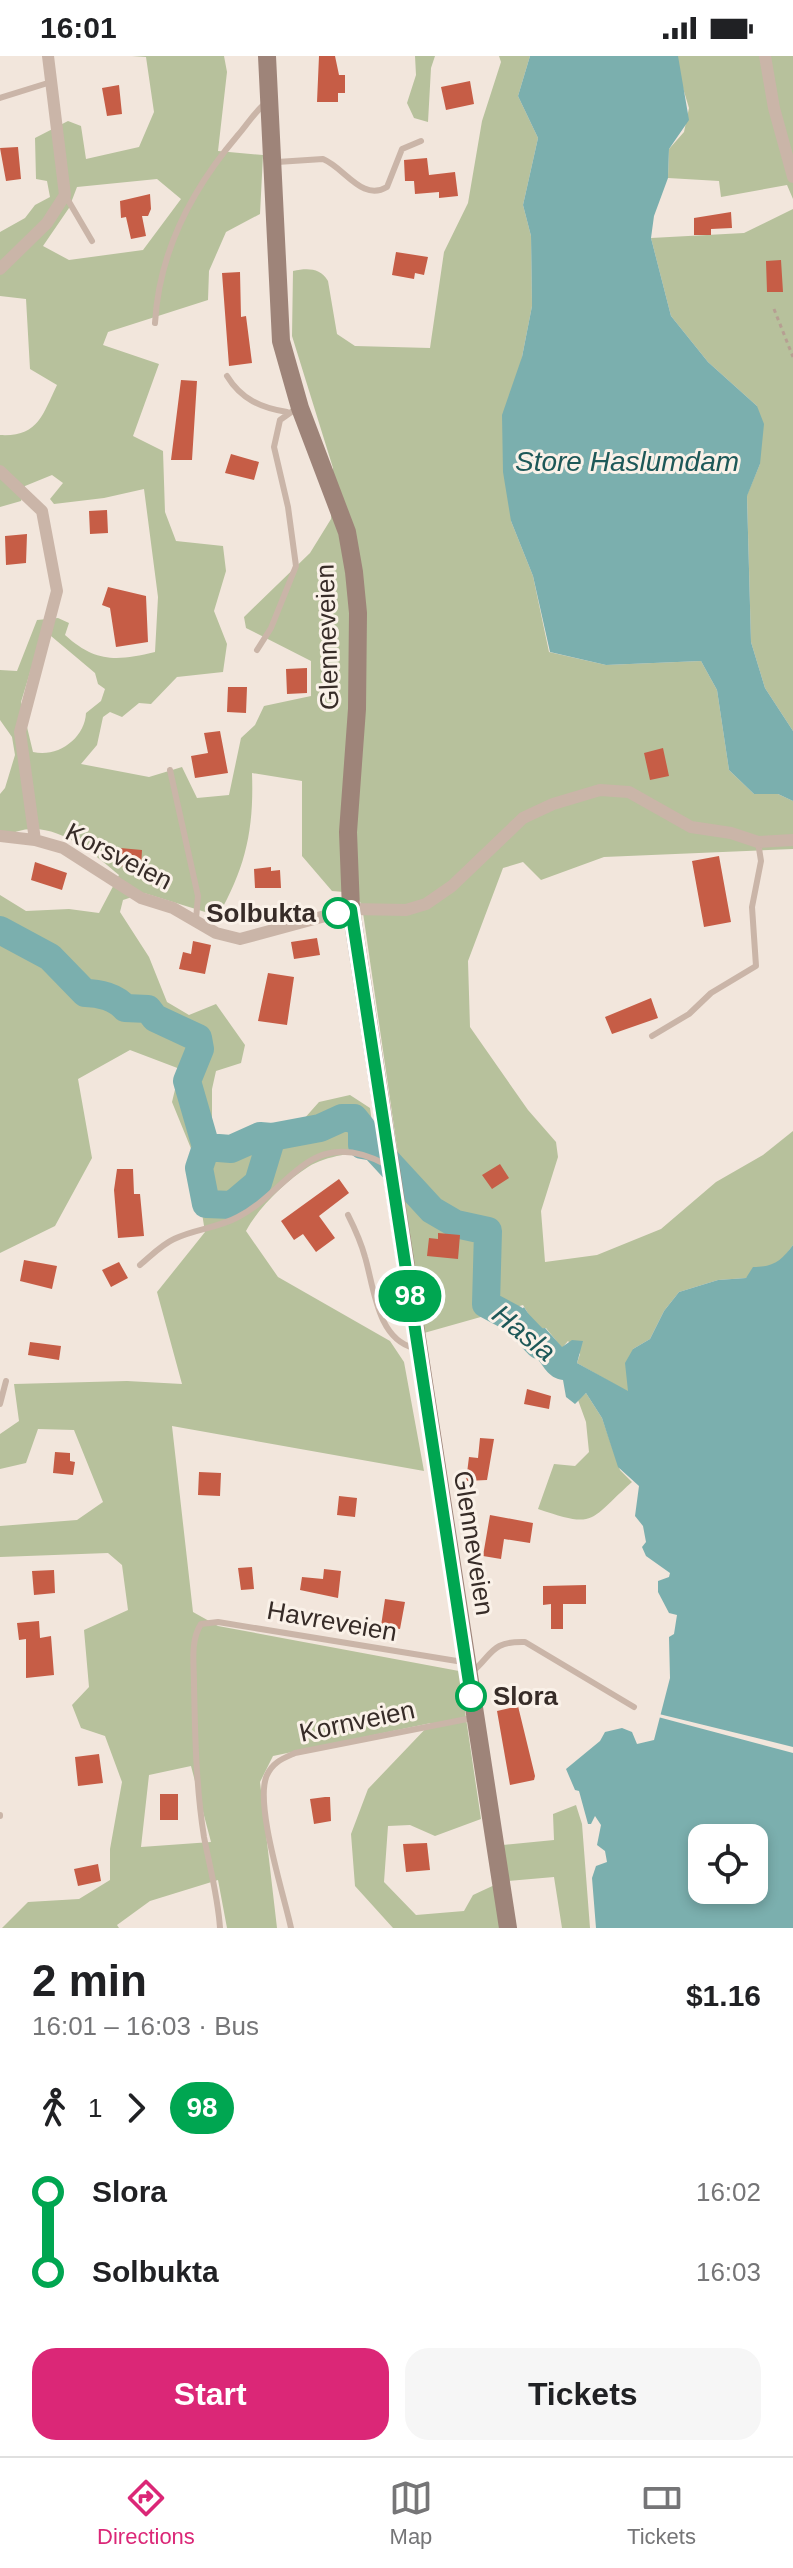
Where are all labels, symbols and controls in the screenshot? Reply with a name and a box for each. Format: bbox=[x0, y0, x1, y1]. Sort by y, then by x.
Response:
text: 16:01 bbox=[40, 11, 117, 44]
water label: Store Haslumdam bbox=[515, 446, 739, 477]
street label: Glenneveien bbox=[309, 564, 345, 710]
street label: Korsveien bbox=[61, 816, 177, 896]
place label: Solbukta bbox=[206, 898, 317, 928]
marker: Solbukta bbox=[323, 898, 353, 928]
line badge: 98 bbox=[374, 1270, 446, 1322]
text: 98 bbox=[394, 1280, 426, 1311]
water label: Hasla bbox=[486, 1298, 562, 1368]
street label: Glenneveien bbox=[448, 1469, 500, 1617]
street label: Havreveien bbox=[265, 1595, 399, 1647]
marker: Slora bbox=[456, 1681, 486, 1711]
place label: Slora bbox=[493, 1681, 559, 1711]
street label: Kornveien bbox=[297, 1694, 417, 1748]
map controls bbox=[688, 1824, 768, 1904]
button: locate bbox=[688, 1824, 768, 1904]
text: 2 min bbox=[32, 1956, 147, 2005]
text: $1.16 bbox=[686, 1979, 761, 2012]
text: 16:01 – 16:03 · Bus bbox=[32, 2011, 259, 2041]
icon: walk bbox=[32, 2086, 76, 2130]
icon: forward bbox=[114, 2086, 158, 2130]
text: 98 bbox=[186, 2092, 218, 2123]
text: 1 bbox=[88, 2093, 102, 2123]
text: Slora bbox=[92, 2175, 167, 2208]
text: 16:02 bbox=[696, 2177, 761, 2207]
text: Solbukta bbox=[92, 2255, 219, 2288]
text: 16:03 bbox=[696, 2257, 761, 2287]
button: Start bbox=[32, 2348, 389, 2440]
button: Tickets bbox=[405, 2348, 761, 2440]
tab: Directions bbox=[97, 2476, 195, 2550]
tab: Map bbox=[389, 2476, 433, 2550]
tab: Tickets bbox=[627, 2476, 696, 2550]

